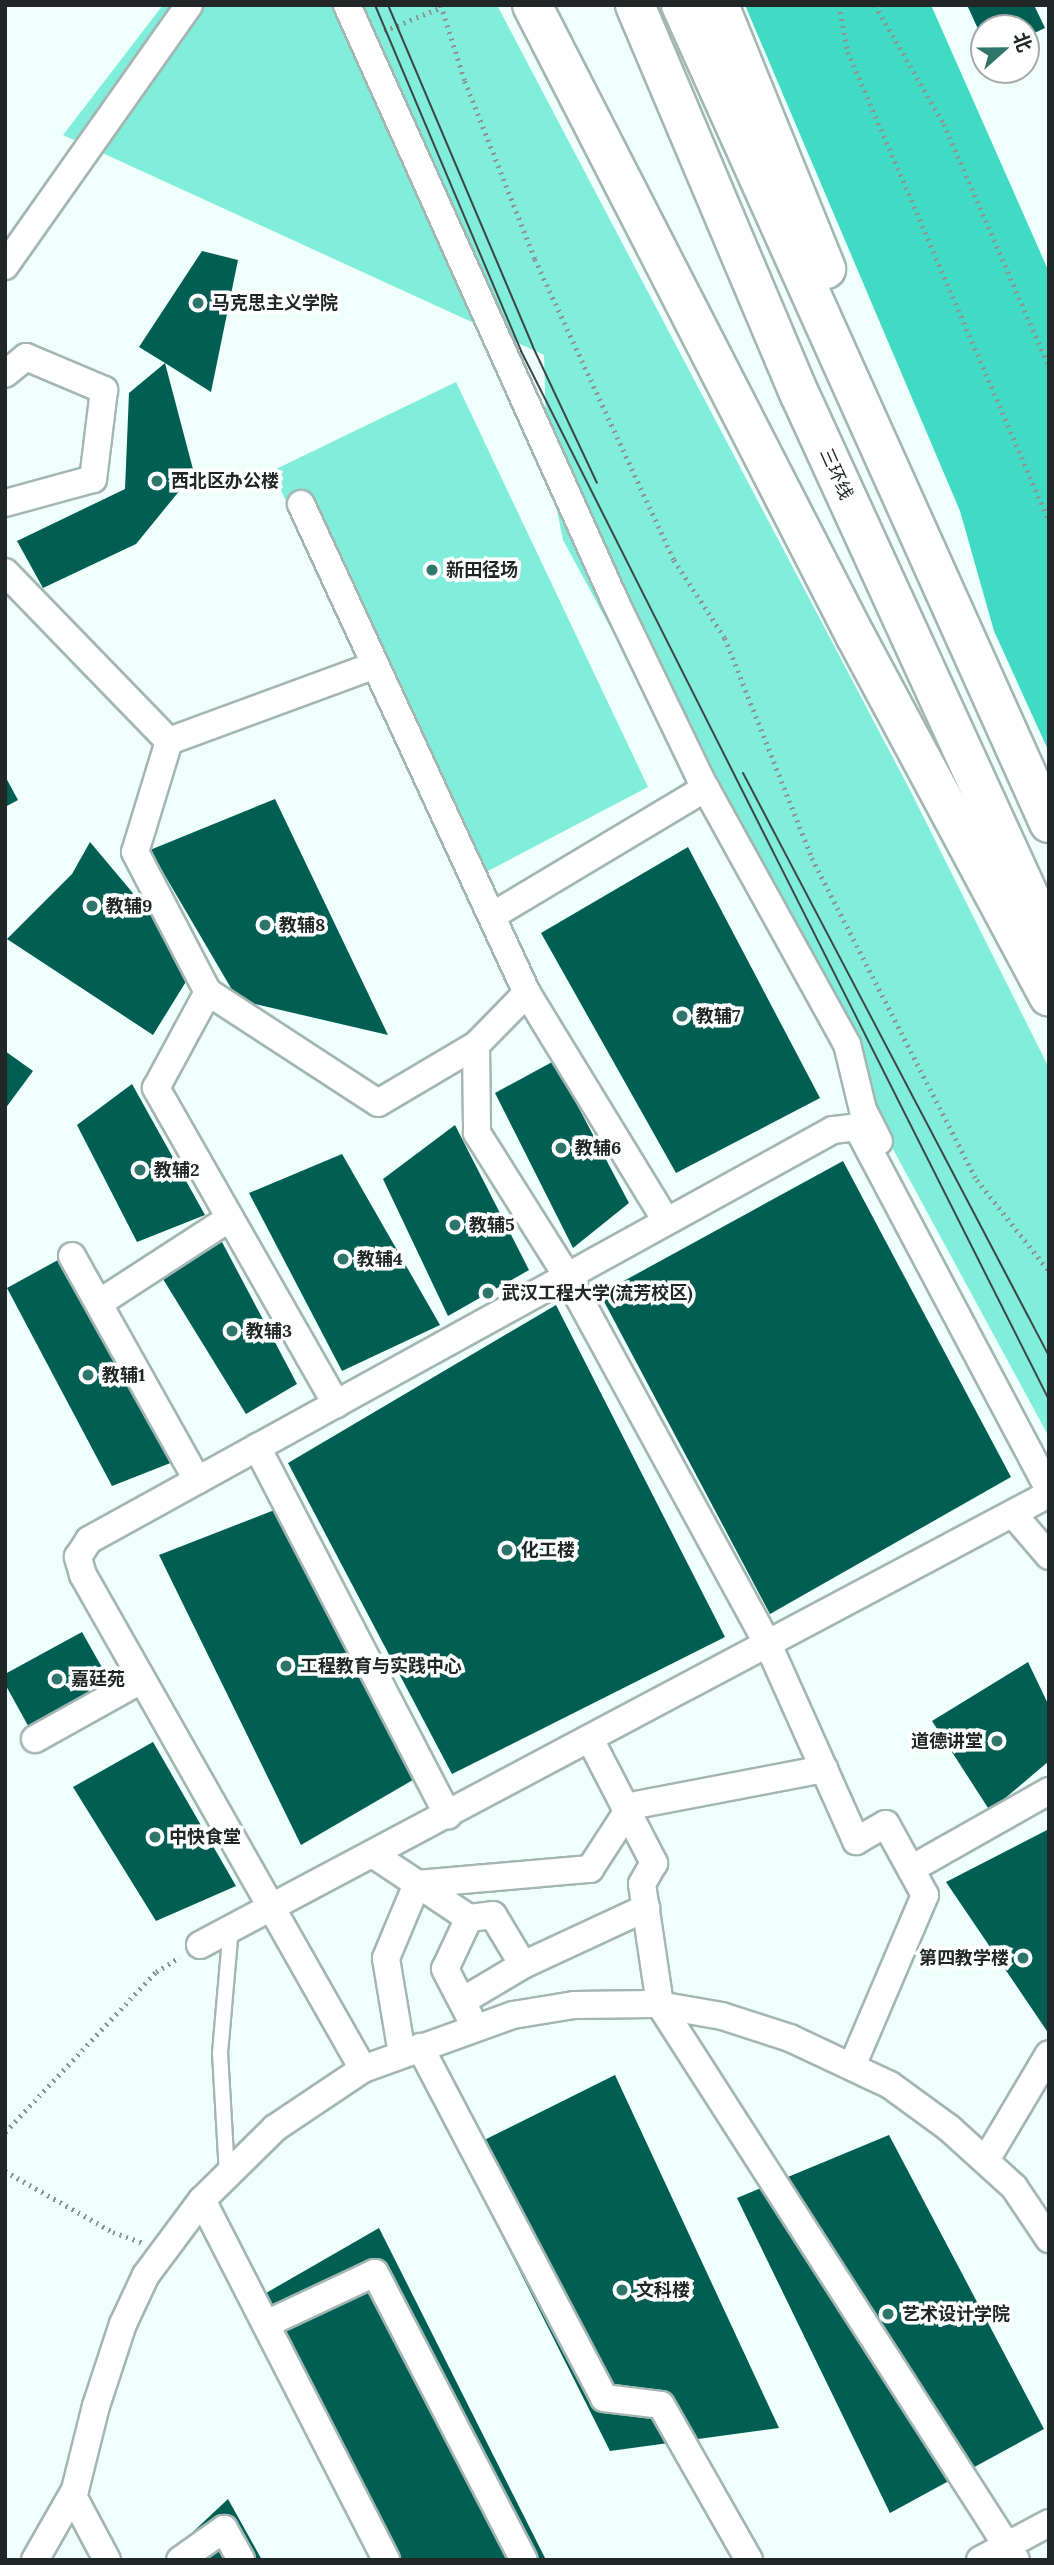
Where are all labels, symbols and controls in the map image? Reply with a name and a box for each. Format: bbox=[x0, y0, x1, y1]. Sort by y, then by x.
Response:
north arrow bbox=[970, 14, 1040, 84]
text: 北 bbox=[1008, 29, 1037, 55]
place label: 马克思主义学院 bbox=[212, 292, 338, 314]
marker: 马克思主义学院 bbox=[190, 295, 206, 311]
street label: 三环线 bbox=[815, 445, 857, 503]
place label: 西北区办公楼 bbox=[171, 470, 279, 492]
marker: 西北区办公楼 bbox=[149, 473, 165, 489]
place label: 新田径场 bbox=[446, 559, 518, 581]
marker: 新田径场 bbox=[424, 562, 440, 578]
place label: 教辅9 bbox=[106, 895, 152, 917]
marker: 教辅9 bbox=[84, 898, 100, 914]
place label: 教辅8 bbox=[279, 914, 325, 936]
marker: 教辅8 bbox=[257, 917, 273, 933]
place label: 教辅7 bbox=[696, 1005, 740, 1027]
marker: 教辅7 bbox=[674, 1008, 690, 1024]
place label: 教辅6 bbox=[575, 1137, 621, 1159]
marker: 教辅6 bbox=[553, 1140, 569, 1156]
place label: 教辅2 bbox=[154, 1159, 200, 1181]
marker: 教辅2 bbox=[132, 1162, 148, 1178]
place label: 教辅5 bbox=[469, 1214, 515, 1236]
marker: 教辅5 bbox=[447, 1217, 463, 1233]
place label: 教辅4 bbox=[357, 1248, 403, 1270]
marker: 教辅4 bbox=[335, 1251, 351, 1267]
place label: 武汉工程大学(流芳校区) bbox=[502, 1282, 693, 1304]
marker: 武汉工程大学(流芳校区) bbox=[480, 1285, 496, 1301]
place label: 教辅3 bbox=[246, 1320, 292, 1342]
marker: 教辅3 bbox=[224, 1323, 240, 1339]
place label: 教辅1 bbox=[102, 1364, 145, 1386]
marker: 教辅1 bbox=[80, 1367, 96, 1383]
place label: 化工楼 bbox=[521, 1539, 575, 1561]
marker: 化工楼 bbox=[499, 1542, 515, 1558]
place label: 工程教育与实践中心 bbox=[300, 1655, 462, 1677]
marker: 工程教育与实践中心 bbox=[278, 1658, 294, 1674]
place label: 嘉廷苑 bbox=[71, 1668, 125, 1690]
marker: 嘉廷苑 bbox=[49, 1671, 65, 1687]
place label: 道德讲堂 bbox=[911, 1730, 983, 1752]
marker: 道德讲堂 bbox=[989, 1733, 1005, 1749]
place label: 中快食堂 bbox=[169, 1826, 241, 1848]
marker: 中快食堂 bbox=[147, 1829, 163, 1845]
place label: 第四教学楼 bbox=[919, 1947, 1009, 1969]
marker: 第四教学楼 bbox=[1015, 1950, 1031, 1966]
place label: 文科楼 bbox=[636, 2279, 690, 2301]
marker: 文科楼 bbox=[614, 2282, 630, 2298]
place label: 艺术设计学院 bbox=[902, 2303, 1010, 2325]
marker: 艺术设计学院 bbox=[880, 2306, 896, 2322]

